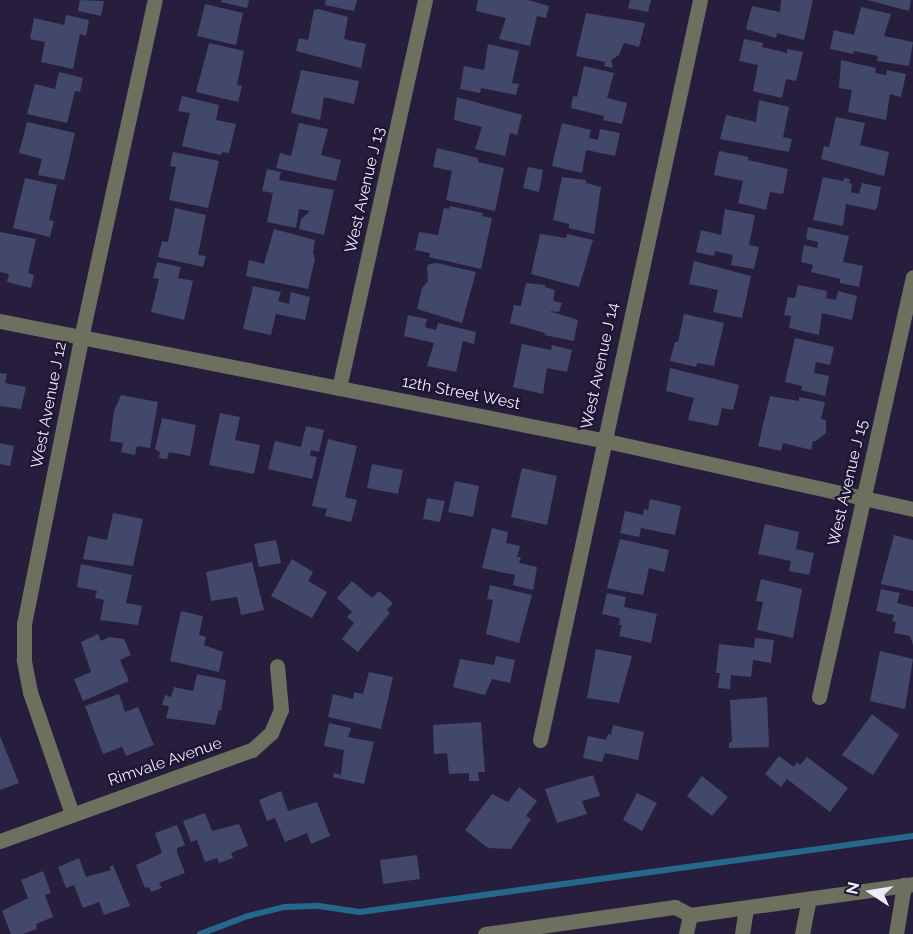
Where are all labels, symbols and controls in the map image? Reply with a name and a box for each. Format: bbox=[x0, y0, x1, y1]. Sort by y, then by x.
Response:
street label: West Avenue J 13 bbox=[341, 125, 389, 255]
street label: West Avenue J 14 bbox=[577, 301, 623, 431]
street label: West Avenue J 12 bbox=[27, 340, 71, 470]
street label: 12th Street West bbox=[400, 372, 522, 414]
street label: West Avenue J 15 bbox=[824, 418, 872, 548]
street label: Rimvale Avenue bbox=[105, 733, 225, 791]
north arrow bbox=[841, 862, 901, 922]
text: N bbox=[842, 880, 863, 896]

